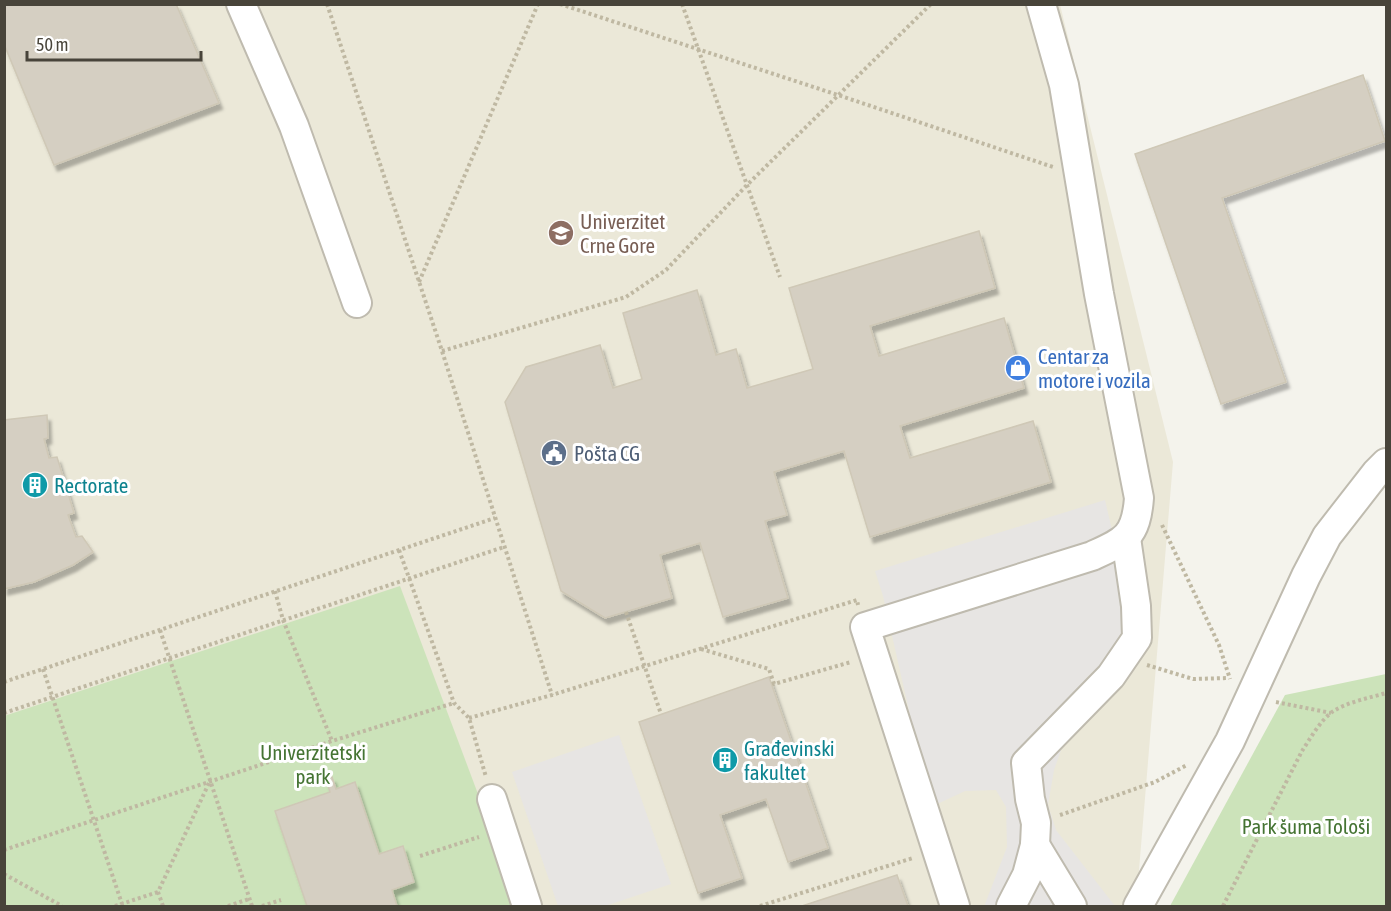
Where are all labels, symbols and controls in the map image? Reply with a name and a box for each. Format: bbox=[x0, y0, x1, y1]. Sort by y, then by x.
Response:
scale bar bbox=[27, 24, 201, 62]
text: 50 m bbox=[36, 34, 68, 55]
place label: Univerzitet Crne Gore bbox=[580, 209, 665, 257]
school or university icon: Univerzitet Crne Gore bbox=[546, 218, 576, 248]
place label: Centar za motore i vozila bbox=[1038, 344, 1151, 392]
shop icon: Centar za motore i vozila bbox=[1003, 353, 1033, 383]
public building icon: Pošta CG bbox=[539, 438, 569, 468]
place label: Pošta CG bbox=[574, 441, 640, 465]
building icon: Rectorate bbox=[20, 470, 50, 500]
place label: Rectorate bbox=[54, 473, 128, 497]
place label: Građevinski fakultet bbox=[744, 736, 835, 784]
park label: Univerzitetski park bbox=[260, 740, 366, 788]
building icon: Građevinski fakultet bbox=[710, 745, 740, 775]
park label: Park šuma Tološi bbox=[1242, 814, 1370, 838]

